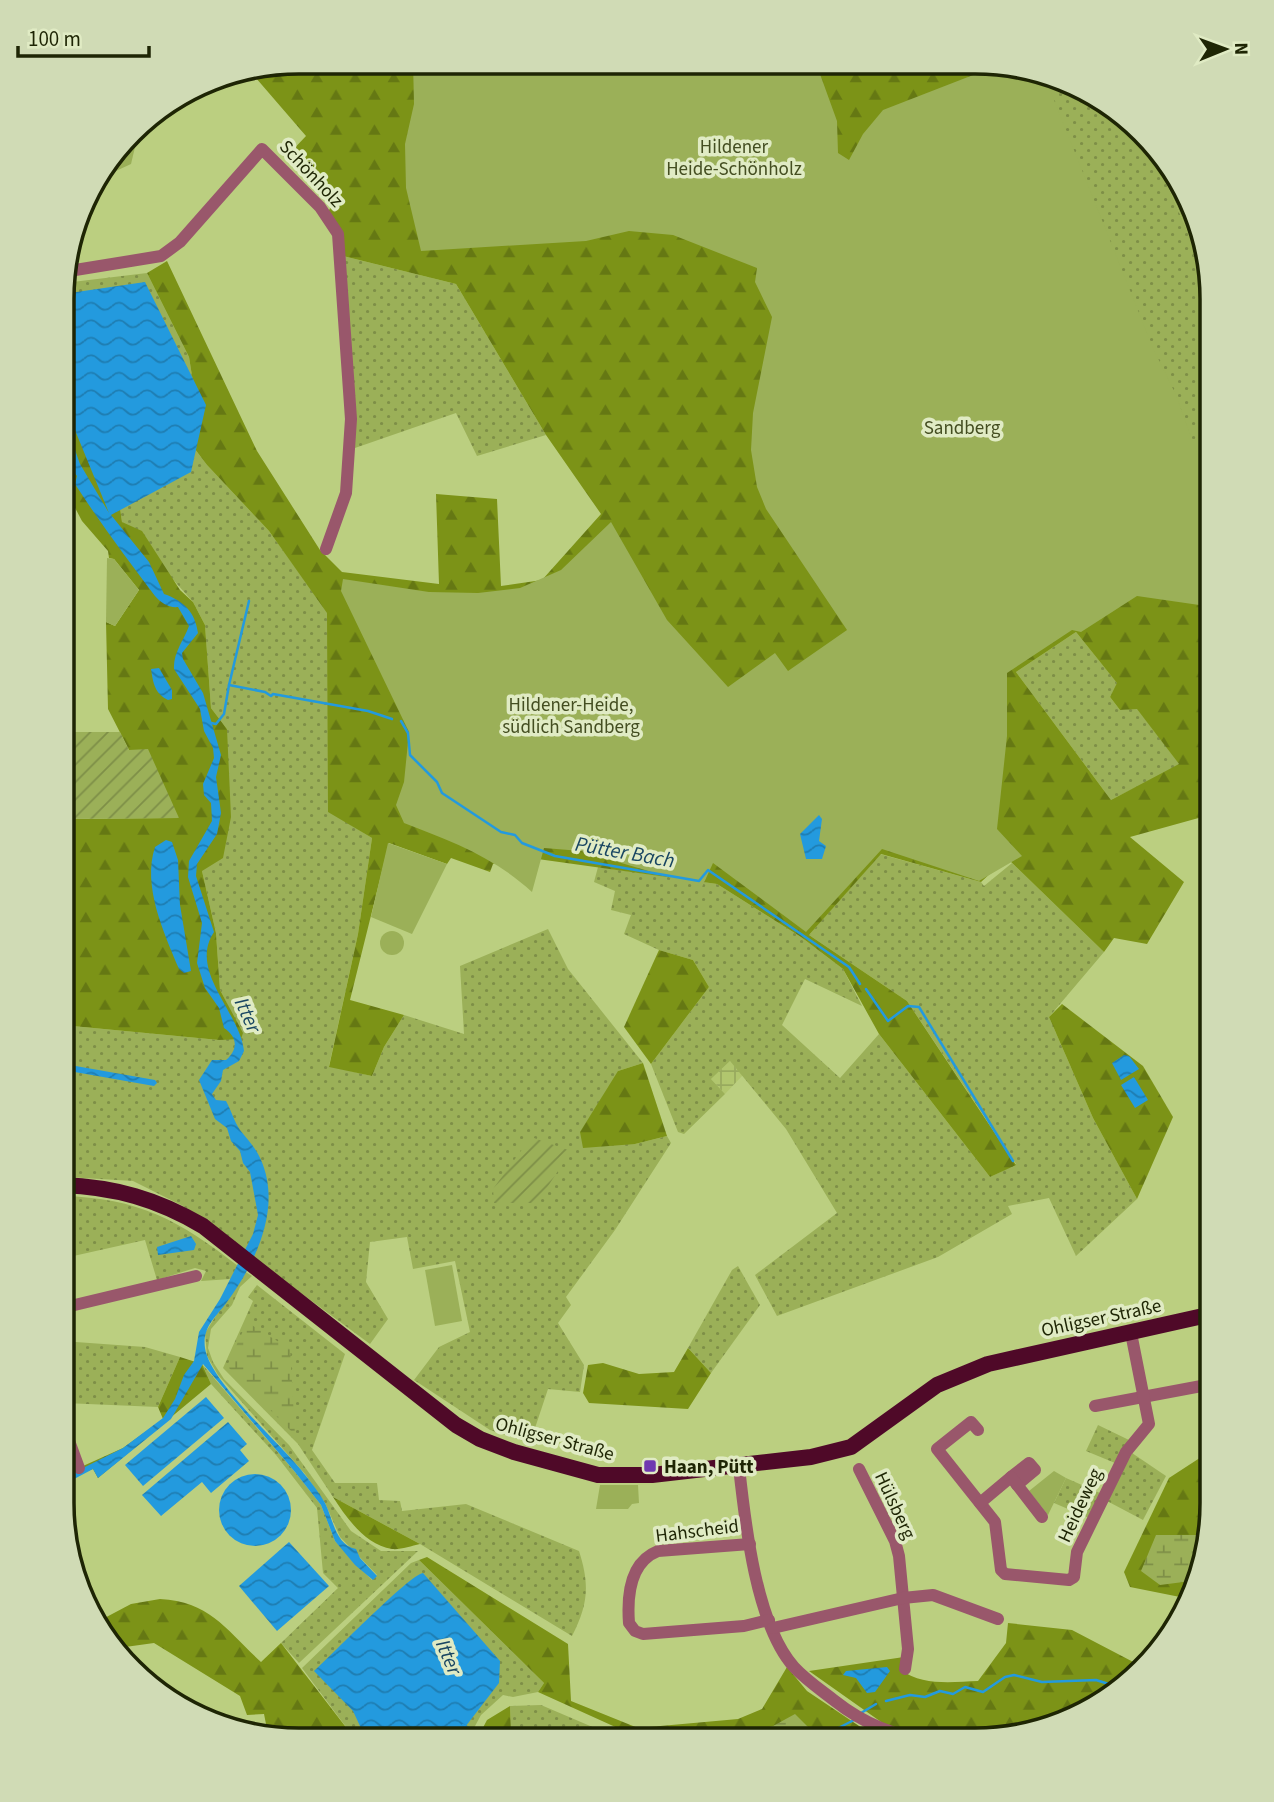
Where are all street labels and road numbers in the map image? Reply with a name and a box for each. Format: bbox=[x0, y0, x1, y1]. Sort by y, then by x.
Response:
street label: Schönholz bbox=[273, 134, 349, 214]
street label: Ohligser Straße bbox=[1039, 1293, 1164, 1344]
street label: Ohligser Straße bbox=[492, 1411, 617, 1468]
street label: Heideweg bbox=[1051, 1464, 1109, 1547]
street label: Hülsberg bbox=[867, 1468, 922, 1544]
street label: Hahscheid bbox=[654, 1513, 740, 1550]

